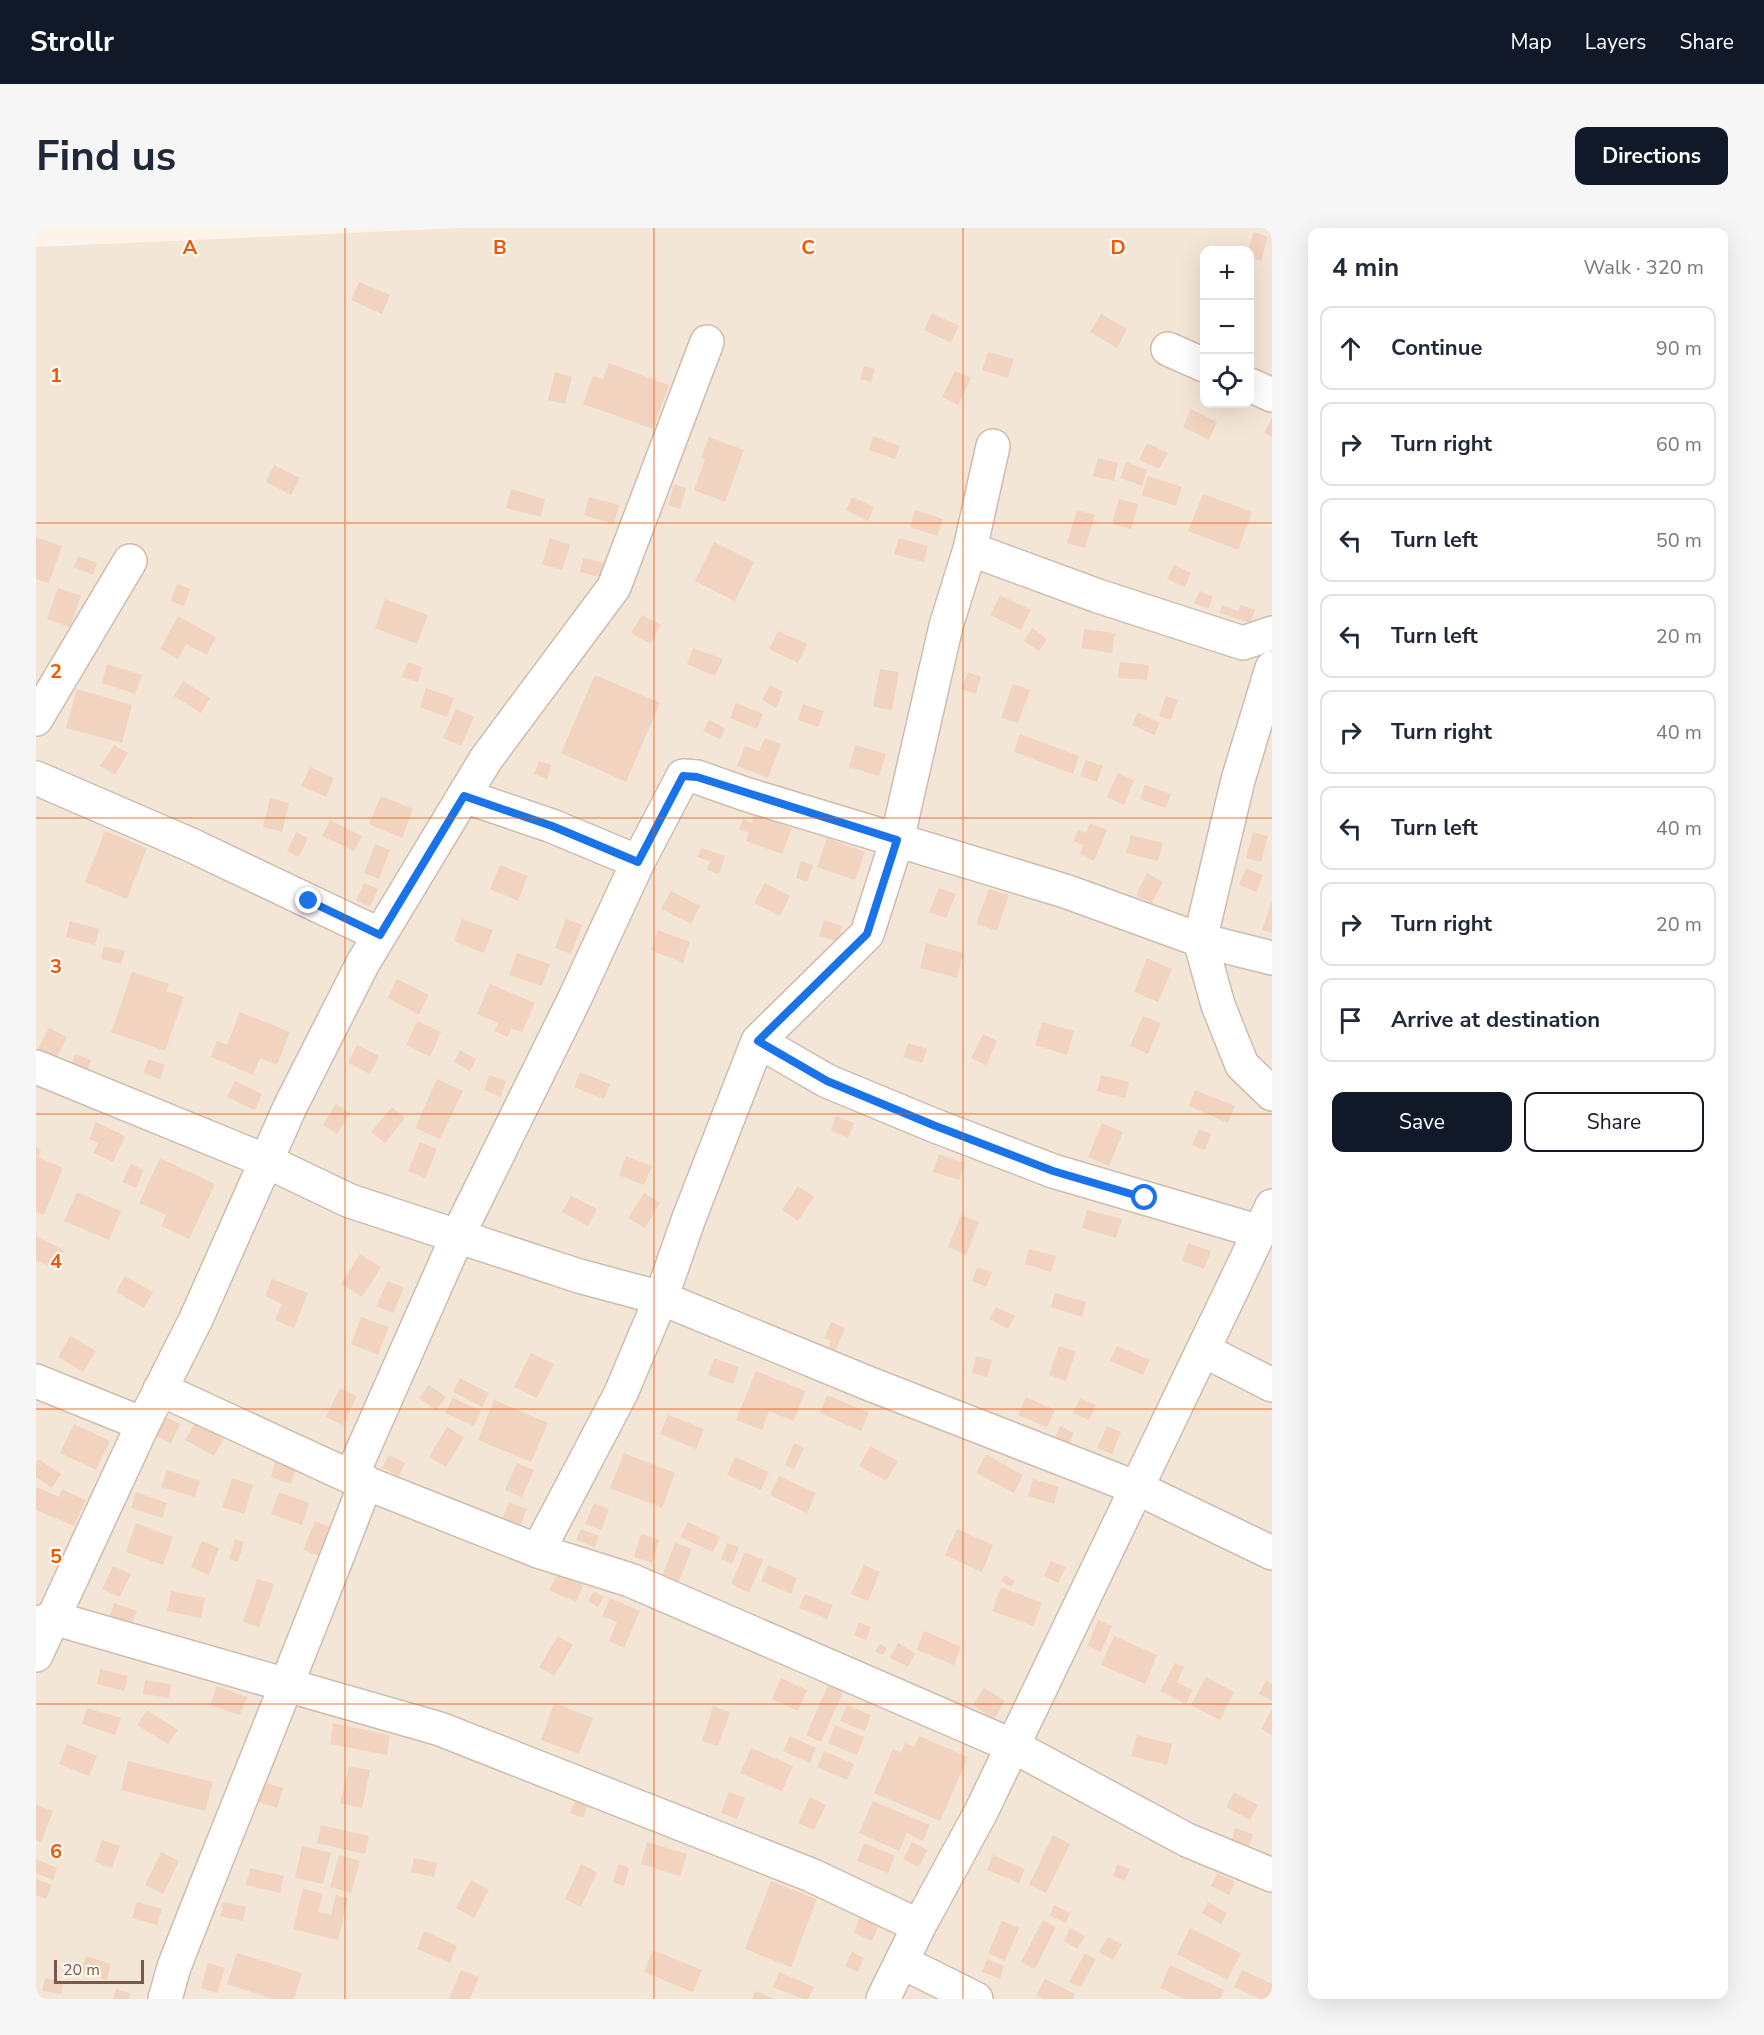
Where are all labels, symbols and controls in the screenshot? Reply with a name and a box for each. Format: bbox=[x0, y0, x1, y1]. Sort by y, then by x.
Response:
text: Strollr bbox=[30, 23, 114, 61]
text: Map bbox=[1510, 28, 1552, 56]
text: Layers bbox=[1585, 28, 1646, 56]
text: Share bbox=[1679, 28, 1734, 56]
button: Directions bbox=[1575, 127, 1728, 185]
text: Find us bbox=[36, 128, 176, 185]
text: A bbox=[183, 234, 198, 261]
text: B bbox=[493, 234, 507, 261]
text: C bbox=[801, 234, 815, 261]
text: D bbox=[1110, 234, 1126, 261]
map controls bbox=[1200, 246, 1254, 408]
button: + bbox=[1200, 246, 1254, 300]
text: 4 min bbox=[1332, 250, 1399, 285]
text: Walk · 320 m bbox=[1584, 254, 1704, 281]
button: − bbox=[1200, 300, 1254, 354]
icon: ahead bbox=[1334, 332, 1367, 365]
text: Continue bbox=[1391, 333, 1482, 363]
text: 90 m bbox=[1656, 335, 1702, 362]
button: locate bbox=[1200, 354, 1254, 408]
text: 1 bbox=[50, 362, 62, 389]
icon: right bbox=[1334, 428, 1367, 461]
text: Turn right bbox=[1391, 429, 1492, 459]
text: 60 m bbox=[1656, 431, 1702, 458]
icon: left bbox=[1334, 524, 1367, 557]
text: Turn left bbox=[1391, 525, 1478, 555]
text: 50 m bbox=[1656, 527, 1702, 554]
icon: left bbox=[1334, 620, 1367, 653]
text: Turn left bbox=[1391, 621, 1478, 651]
text: 20 m bbox=[1656, 623, 1702, 650]
text: 2 bbox=[50, 658, 62, 685]
icon: right bbox=[1334, 716, 1367, 749]
text: Turn right bbox=[1391, 717, 1492, 747]
text: 40 m bbox=[1656, 719, 1702, 746]
icon: left bbox=[1334, 812, 1367, 845]
text: Turn left bbox=[1391, 813, 1478, 843]
text: 40 m bbox=[1656, 815, 1702, 842]
route end bbox=[295, 887, 321, 913]
icon: right bbox=[1334, 908, 1367, 941]
text: Turn right bbox=[1391, 909, 1492, 939]
text: 20 m bbox=[1656, 911, 1702, 938]
text: 3 bbox=[50, 953, 62, 980]
icon: arrive bbox=[1334, 1004, 1367, 1037]
text: Arrive at destination bbox=[1391, 1005, 1600, 1035]
button: Save bbox=[1332, 1092, 1512, 1152]
button: Share bbox=[1524, 1092, 1704, 1152]
route start bbox=[1131, 1184, 1157, 1210]
text: 4 bbox=[50, 1248, 62, 1275]
text: 5 bbox=[50, 1543, 62, 1570]
text: 6 bbox=[50, 1838, 62, 1865]
scale bar bbox=[54, 1957, 144, 1984]
text: 20 m bbox=[63, 1959, 100, 1981]

